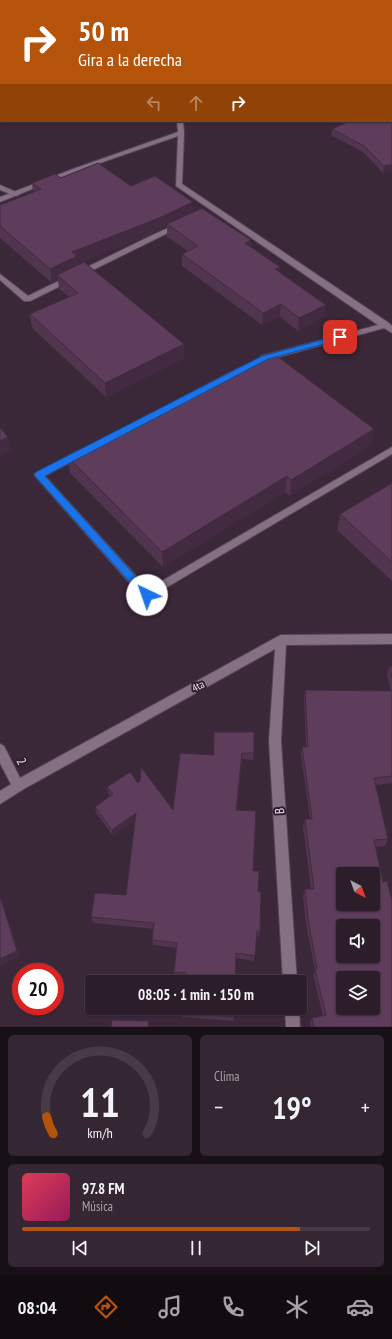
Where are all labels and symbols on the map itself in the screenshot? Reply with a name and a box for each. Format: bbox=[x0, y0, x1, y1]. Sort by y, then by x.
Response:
pin bbox=[323, 320, 357, 354]
position arrow bbox=[126, 574, 168, 616]
street label: 4ta bbox=[189, 677, 207, 695]
street label: 2 bbox=[13, 755, 30, 768]
street label: B bbox=[271, 807, 288, 815]
north arrow bbox=[336, 867, 380, 911]
speed limit sign: 20 bbox=[12, 963, 64, 1015]

